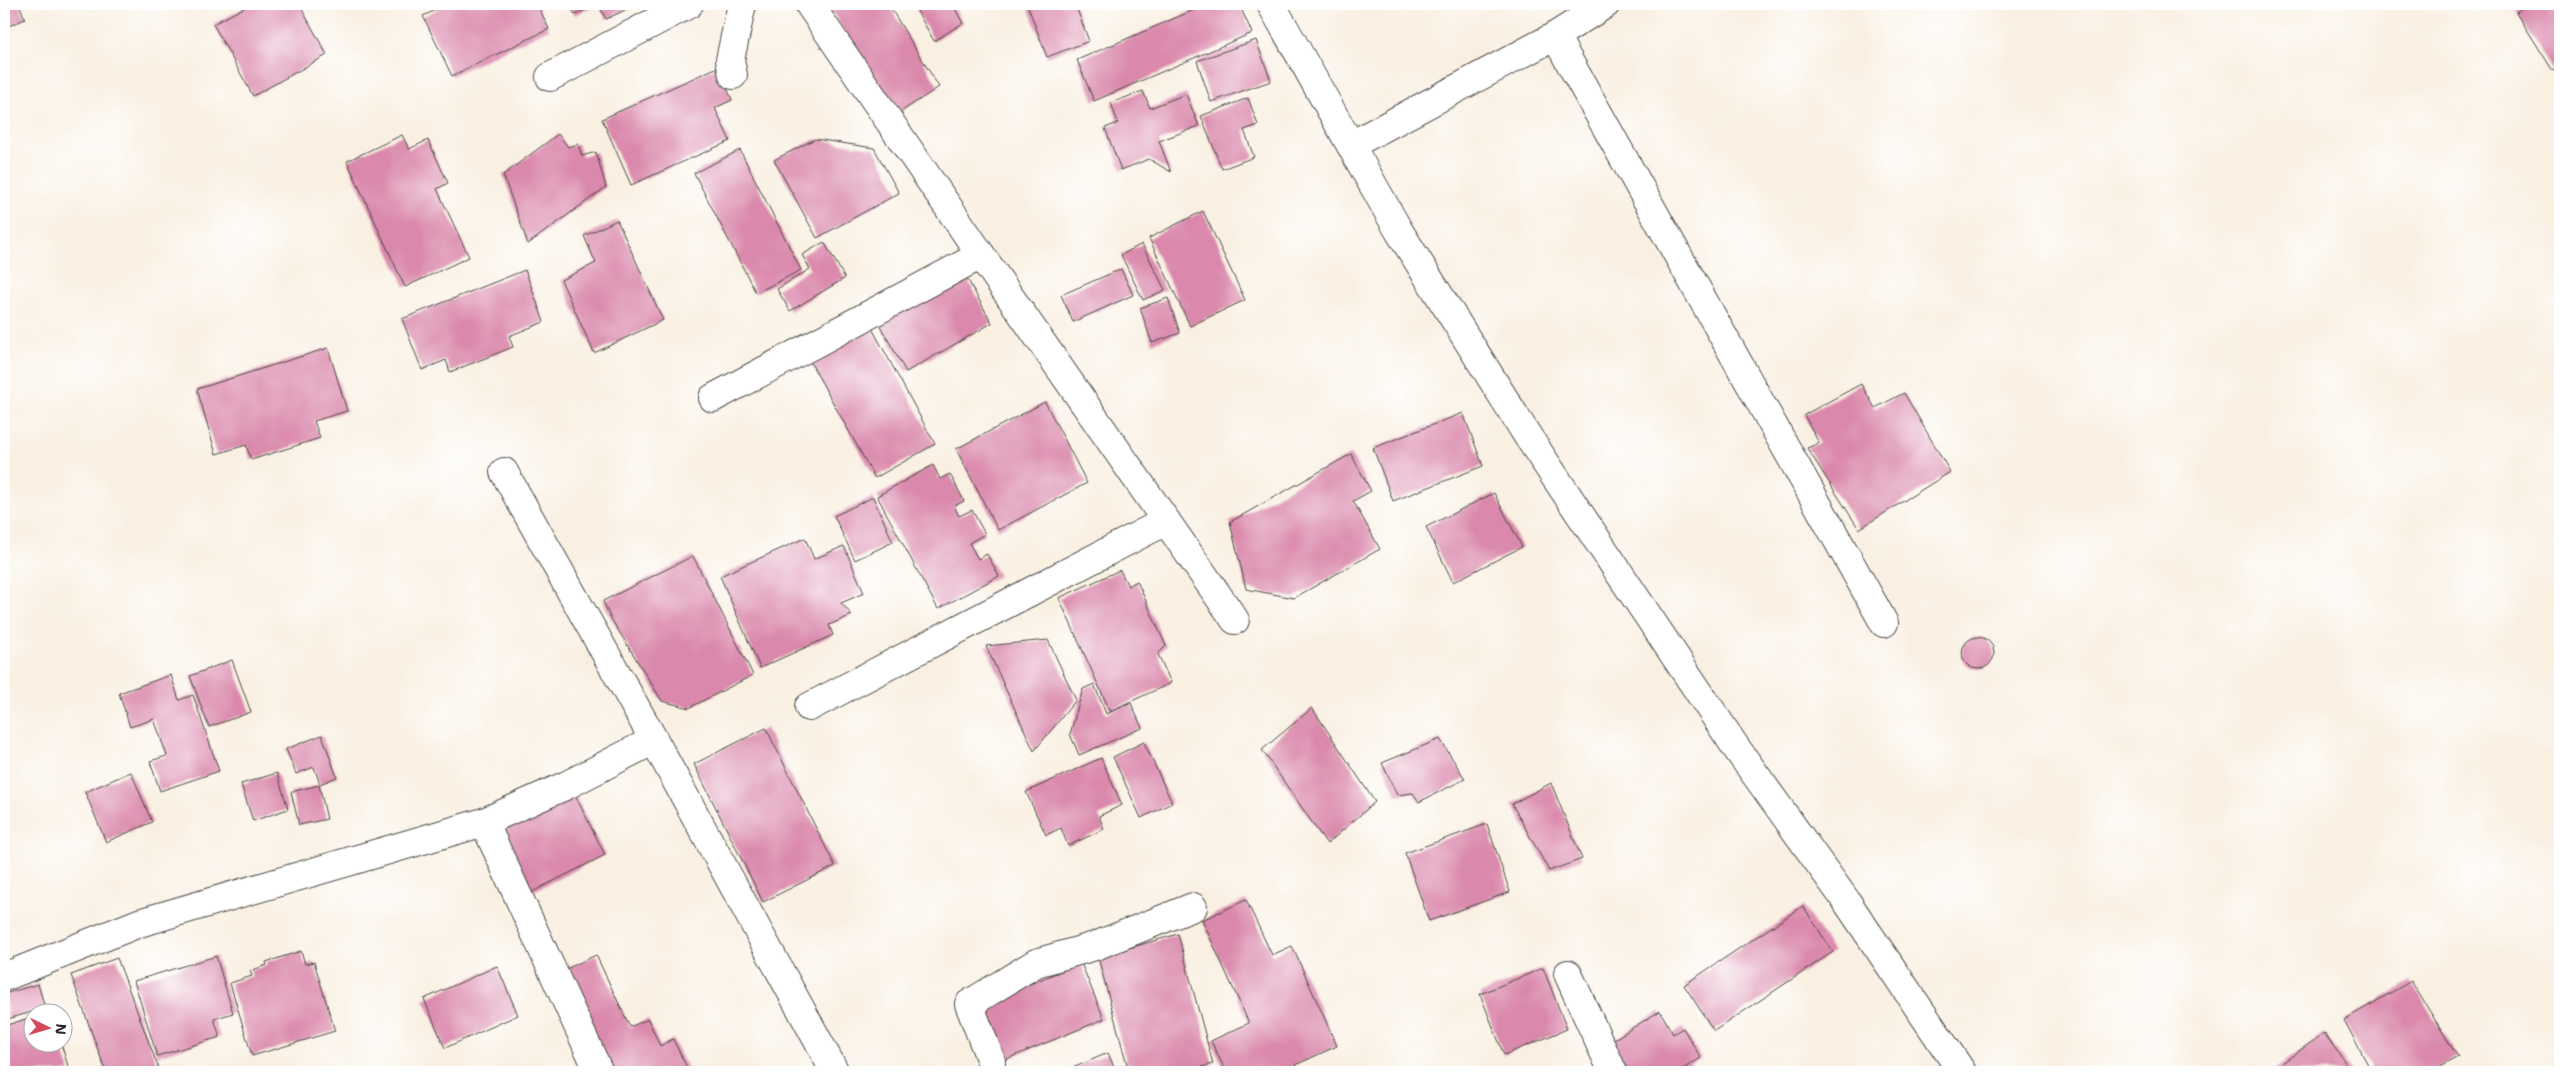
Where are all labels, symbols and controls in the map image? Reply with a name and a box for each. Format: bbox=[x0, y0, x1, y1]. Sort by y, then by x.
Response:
north arrow bbox=[22, 1004, 72, 1054]
text: N bbox=[52, 1023, 70, 1035]

